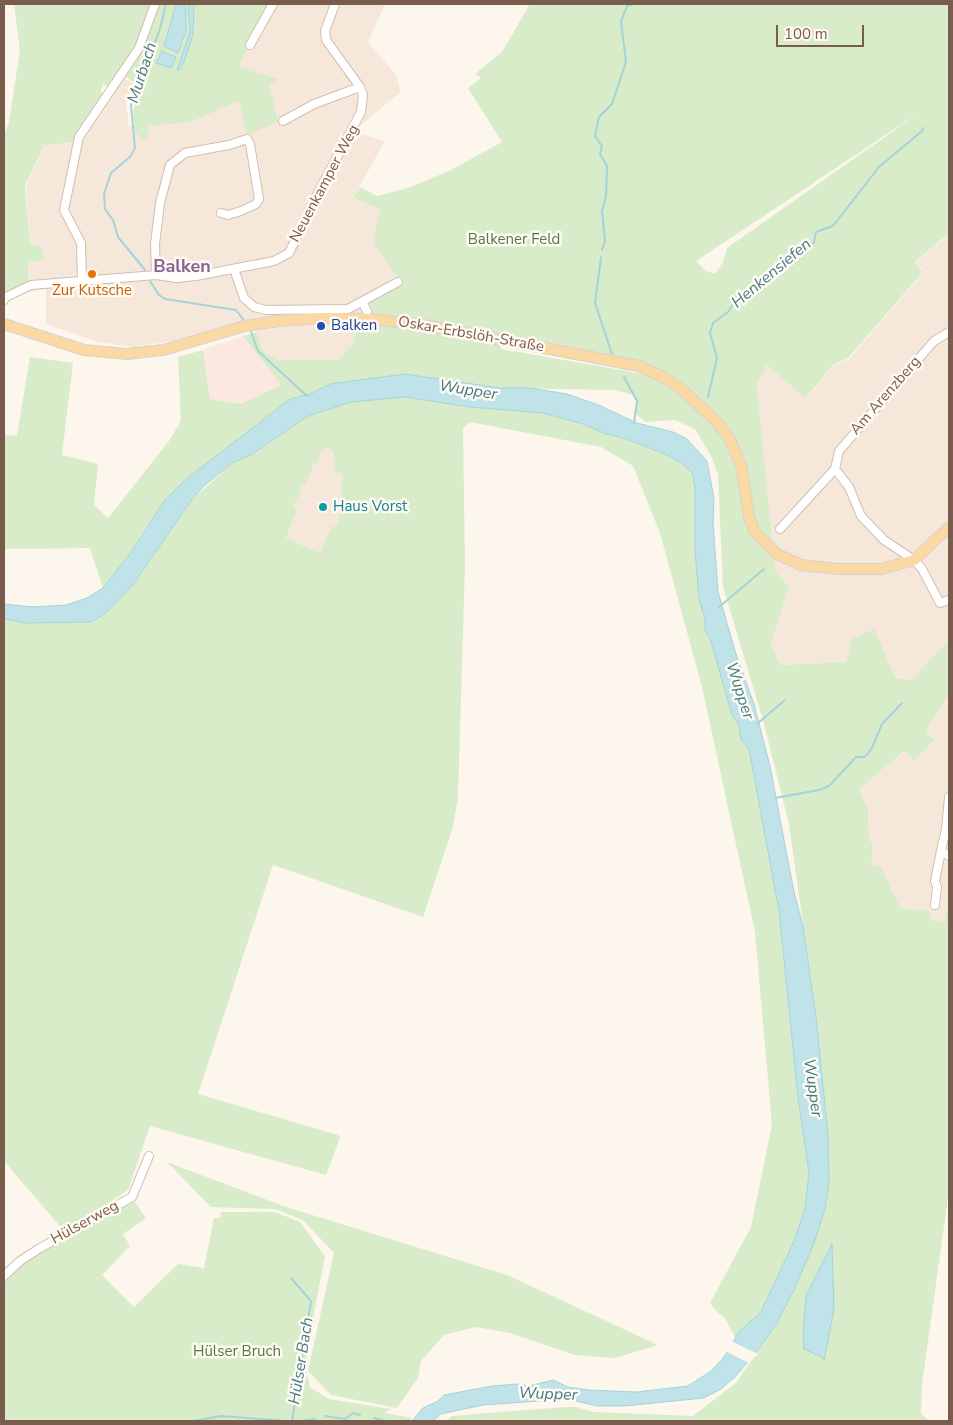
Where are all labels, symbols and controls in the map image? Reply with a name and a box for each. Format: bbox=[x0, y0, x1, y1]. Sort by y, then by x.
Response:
scale bar bbox=[778, 15, 866, 47]
text: 100 m bbox=[784, 24, 828, 44]
water label: Murbach bbox=[124, 40, 162, 106]
street label: Neuenkamper Weg bbox=[286, 122, 364, 246]
park label: Balkener Feld bbox=[468, 231, 560, 249]
water label: Henkensiefen bbox=[728, 235, 816, 313]
district label: Balken bbox=[153, 257, 211, 279]
marker: Zur Kutsche bbox=[86, 268, 98, 280]
place label: Zur Kutsche bbox=[52, 282, 132, 300]
street label: Oskar-Erbslöh-Straße bbox=[397, 313, 545, 357]
place label: Balken bbox=[331, 317, 377, 335]
marker: Balken bbox=[315, 320, 327, 332]
street label: Am Arenzberg bbox=[847, 353, 925, 439]
water label: Wupper bbox=[438, 377, 498, 405]
place label: Haus Vorst bbox=[333, 498, 407, 516]
marker: Haus Vorst bbox=[317, 501, 329, 513]
water label: Wupper bbox=[721, 660, 757, 722]
water label: Wupper bbox=[798, 1058, 826, 1118]
street label: Hülserweg bbox=[48, 1197, 122, 1249]
water label: Hülser Bach bbox=[286, 1316, 318, 1406]
park label: Hülser Bruch bbox=[193, 1343, 281, 1361]
water label: Wupper bbox=[518, 1384, 578, 1406]

